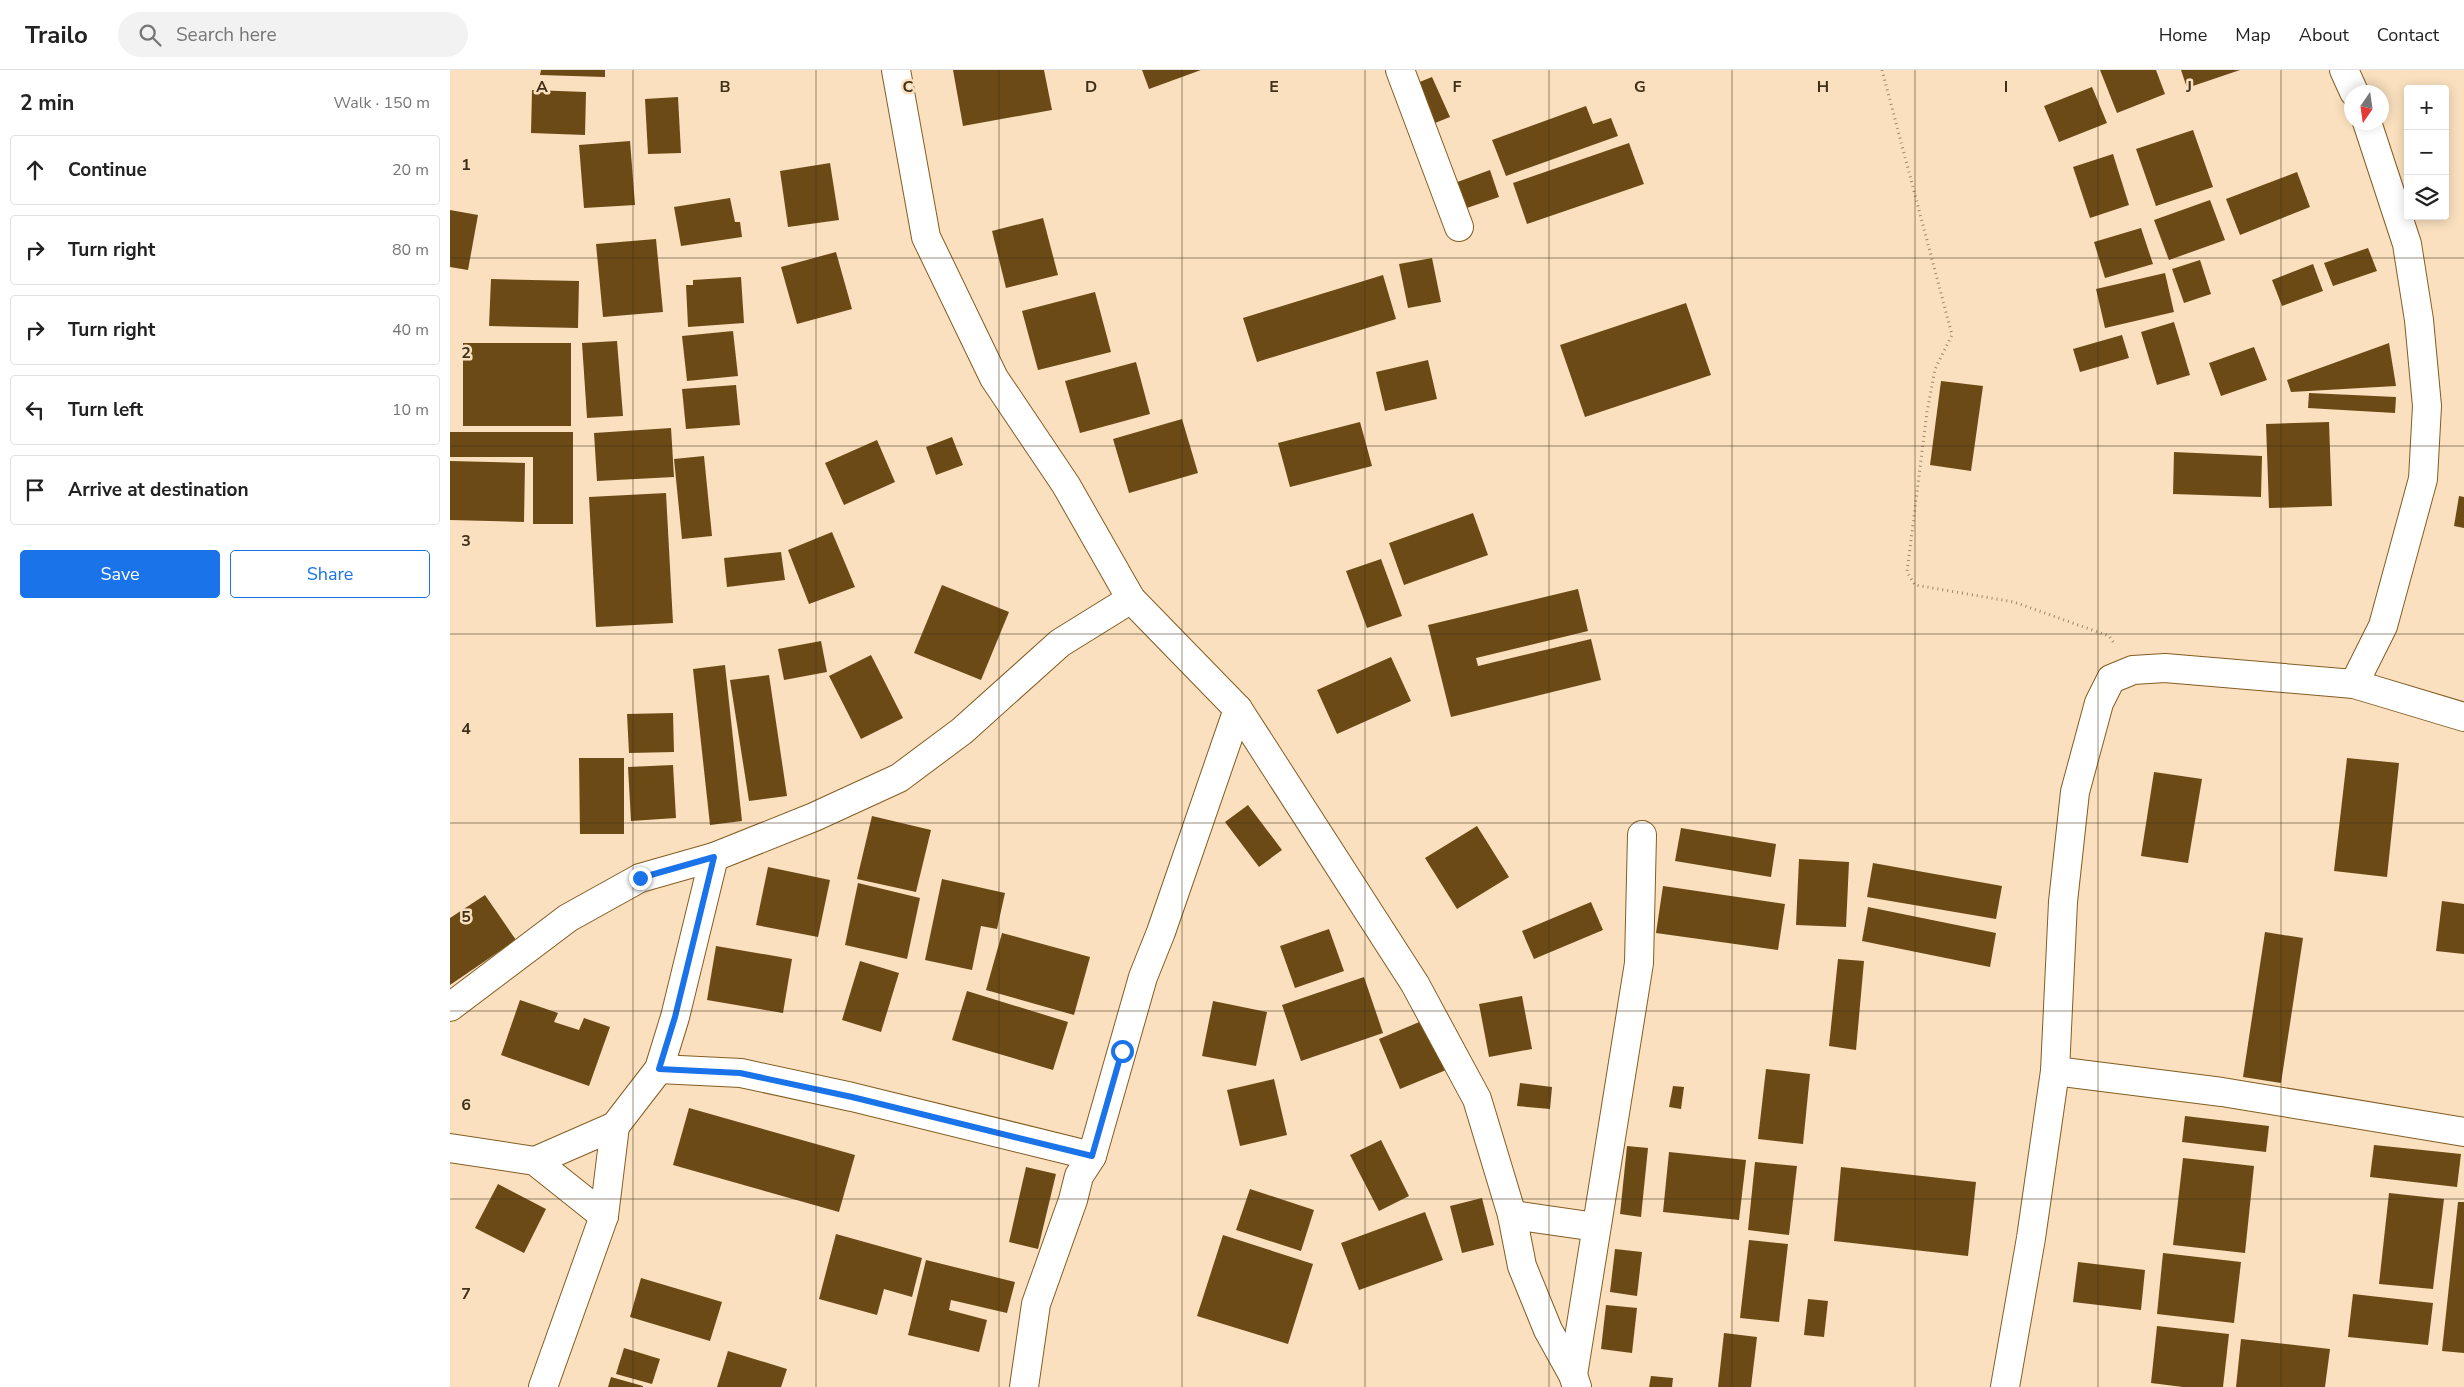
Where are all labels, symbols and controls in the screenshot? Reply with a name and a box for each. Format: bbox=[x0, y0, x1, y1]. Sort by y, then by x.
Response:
search box bbox=[118, 12, 468, 57]
text: Trailo bbox=[25, 19, 88, 51]
icon: search bbox=[136, 21, 164, 49]
text: Search here bbox=[176, 22, 277, 48]
text: Home bbox=[2159, 23, 2207, 47]
text: Map bbox=[2235, 23, 2271, 47]
text: About bbox=[2299, 23, 2349, 47]
text: Contact bbox=[2377, 23, 2439, 47]
text: A bbox=[536, 76, 548, 98]
text: B bbox=[719, 76, 731, 98]
text: C bbox=[903, 76, 914, 98]
text: D bbox=[1085, 76, 1097, 98]
text: E bbox=[1269, 76, 1279, 98]
text: F bbox=[1453, 76, 1462, 98]
text: G bbox=[1634, 76, 1646, 98]
text: H bbox=[1817, 76, 1829, 98]
text: I bbox=[2004, 76, 2008, 98]
text: J bbox=[2185, 76, 2192, 98]
north arrow bbox=[2344, 85, 2389, 130]
map controls bbox=[2404, 85, 2449, 220]
button: + bbox=[2404, 85, 2449, 130]
text: 2 min bbox=[20, 89, 74, 117]
text: Walk · 150 m bbox=[334, 92, 430, 114]
button: − bbox=[2404, 130, 2449, 175]
text: 1 bbox=[461, 154, 471, 176]
icon: ahead bbox=[21, 156, 49, 184]
text: Continue bbox=[68, 157, 147, 183]
text: 20 m bbox=[392, 159, 429, 181]
button: layers bbox=[2404, 175, 2449, 220]
icon: right bbox=[21, 236, 49, 264]
text: Turn right bbox=[68, 237, 155, 263]
text: 80 m bbox=[392, 239, 429, 261]
icon: right bbox=[21, 316, 49, 344]
text: Turn right bbox=[68, 317, 155, 343]
text: 40 m bbox=[392, 319, 429, 341]
text: 2 bbox=[461, 342, 471, 364]
icon: left bbox=[21, 396, 49, 424]
text: Turn left bbox=[68, 397, 143, 423]
text: 10 m bbox=[392, 399, 429, 421]
icon: arrive bbox=[21, 476, 49, 504]
text: Arrive at destination bbox=[68, 477, 249, 503]
text: 3 bbox=[461, 530, 471, 552]
button: Save bbox=[20, 550, 220, 598]
button: Share bbox=[230, 550, 430, 598]
text: 4 bbox=[461, 718, 471, 740]
route end bbox=[629, 867, 652, 890]
text: 5 bbox=[461, 906, 471, 928]
route start bbox=[1111, 1040, 1134, 1063]
text: 6 bbox=[461, 1094, 471, 1116]
text: 7 bbox=[461, 1283, 471, 1305]

